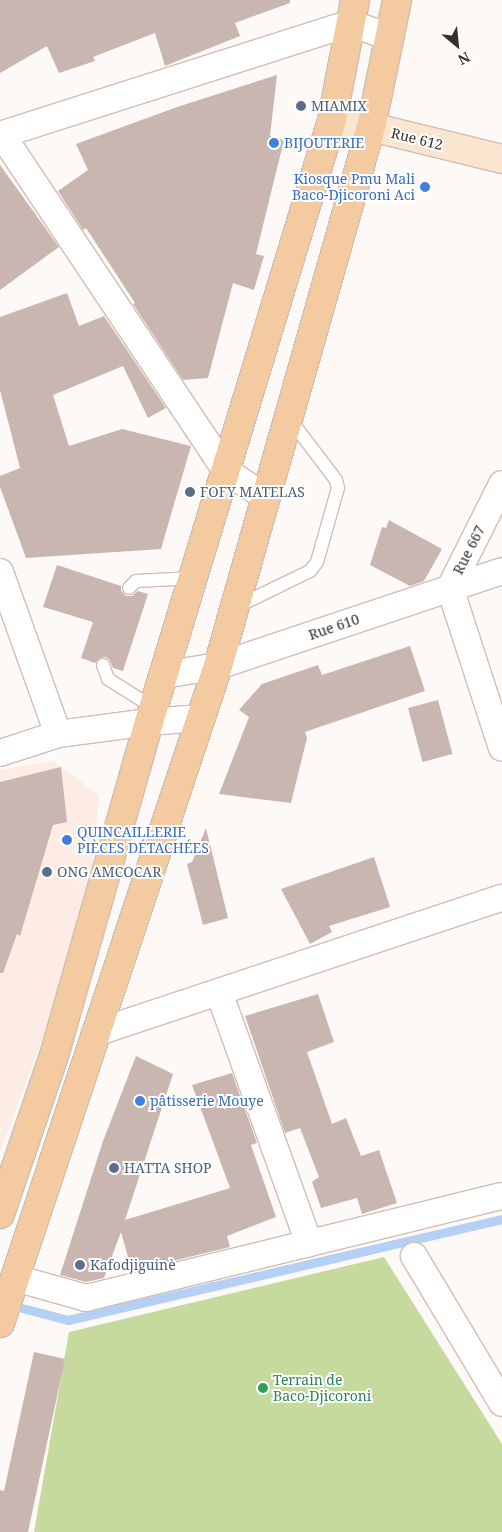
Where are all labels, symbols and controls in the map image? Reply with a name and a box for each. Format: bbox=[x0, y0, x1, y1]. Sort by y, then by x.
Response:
north arrow bbox=[432, 20, 482, 70]
text: N bbox=[455, 48, 474, 70]
place label: MIAMIX bbox=[311, 98, 367, 114]
marker: MIAMIX bbox=[295, 100, 307, 112]
street label: Rue 612 bbox=[389, 124, 445, 154]
place label: BIJOUTERIE bbox=[284, 135, 364, 151]
marker: BIJOUTERIE bbox=[268, 137, 280, 149]
place label: Kiosque Pmu Mali Baco-Djicoroni Aci bbox=[292, 171, 415, 203]
marker: Kiosque Pmu Mali Baco-Djicoroni Aci bbox=[419, 181, 431, 193]
place label: FOFY MATELAS bbox=[200, 484, 305, 500]
marker: FOFY MATELAS bbox=[184, 486, 196, 498]
street label: Rue 667 bbox=[450, 523, 488, 577]
street label: Rue 610 bbox=[306, 610, 362, 644]
place label: QUINCAILLERIE PIÈCES DÉTACHÉES bbox=[77, 824, 209, 856]
marker: QUINCAILLERIE PIÈCES DÉTACHÉES bbox=[61, 834, 73, 846]
place label: ONG AMCOCAR bbox=[57, 864, 161, 880]
marker: ONG AMCOCAR bbox=[41, 866, 53, 878]
place label: pâtisserie Mouye bbox=[150, 1093, 264, 1109]
marker: pâtisserie Mouye bbox=[134, 1095, 146, 1107]
place label: HATTA SHOP bbox=[124, 1160, 212, 1176]
marker: HATTA SHOP bbox=[108, 1162, 120, 1174]
place label: Kafodjiguinè bbox=[90, 1257, 176, 1273]
marker: Kafodjiguinè bbox=[74, 1259, 86, 1271]
place label: Terrain de Baco-Djicoroni bbox=[273, 1372, 371, 1404]
marker: Terrain de Baco-Djicoroni bbox=[257, 1382, 269, 1394]

